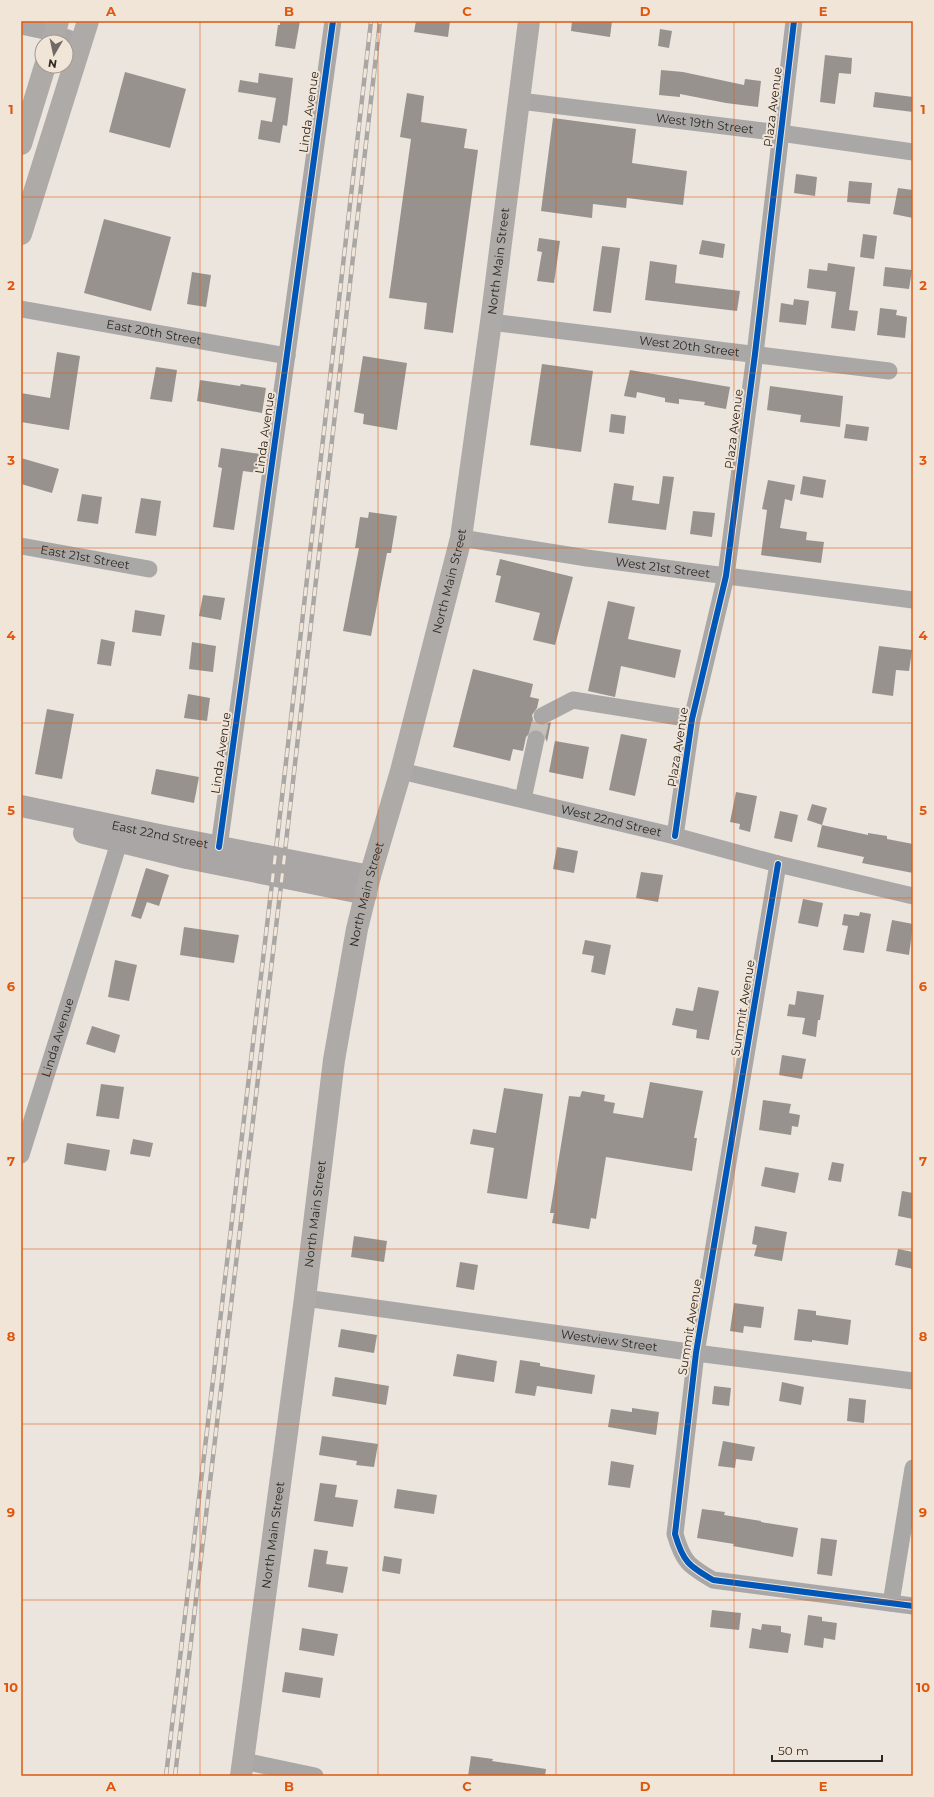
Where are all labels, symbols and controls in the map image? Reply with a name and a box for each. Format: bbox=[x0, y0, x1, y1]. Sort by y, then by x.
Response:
text: A bbox=[105, 3, 117, 19]
text: B bbox=[284, 3, 294, 19]
text: C bbox=[462, 3, 472, 19]
text: D bbox=[640, 3, 651, 19]
text: E bbox=[819, 3, 828, 19]
north arrow bbox=[34, 34, 74, 74]
text: N bbox=[47, 56, 58, 71]
street label: Plaza Avenue bbox=[760, 66, 785, 148]
street label: Linda Avenue bbox=[295, 70, 322, 154]
text: 1 bbox=[8, 101, 14, 117]
text: 1 bbox=[920, 101, 926, 117]
street label: West 19th Street bbox=[655, 110, 754, 137]
street label: North Main Street bbox=[484, 207, 512, 316]
text: 2 bbox=[7, 277, 15, 293]
text: 2 bbox=[919, 277, 927, 293]
street label: East 20th Street bbox=[105, 316, 203, 348]
street label: West 20th Street bbox=[638, 332, 741, 360]
street label: Plaza Avenue bbox=[721, 388, 746, 470]
street label: Linda Avenue bbox=[251, 391, 278, 475]
text: 3 bbox=[6, 452, 15, 468]
text: 3 bbox=[918, 452, 927, 468]
street label: North Main Street bbox=[429, 528, 469, 635]
street label: East 21st Street bbox=[39, 542, 131, 572]
street label: West 21st Street bbox=[615, 554, 711, 581]
text: 4 bbox=[7, 627, 16, 643]
text: 4 bbox=[919, 627, 928, 643]
street label: Plaza Avenue bbox=[664, 706, 691, 788]
street label: Linda Avenue bbox=[207, 711, 234, 795]
street label: West 22nd Street bbox=[559, 801, 663, 840]
text: 5 bbox=[7, 802, 15, 818]
text: 5 bbox=[919, 802, 927, 818]
street label: East 22nd Street bbox=[110, 817, 210, 851]
street label: North Main Street bbox=[346, 840, 387, 948]
street label: Summit Avenue bbox=[727, 959, 758, 1057]
text: 6 bbox=[7, 978, 16, 994]
text: 6 bbox=[919, 978, 928, 994]
street label: Linda Avenue bbox=[38, 996, 77, 1079]
text: 7 bbox=[7, 1153, 15, 1169]
text: 7 bbox=[919, 1153, 927, 1169]
street label: North Main Street bbox=[301, 1159, 329, 1268]
street label: Summit Avenue bbox=[674, 1278, 705, 1376]
street label: Westview Street bbox=[560, 1326, 659, 1355]
text: 8 bbox=[7, 1328, 16, 1344]
text: 8 bbox=[919, 1328, 928, 1344]
street label: North Main Street bbox=[258, 1481, 287, 1590]
text: 9 bbox=[7, 1504, 15, 1520]
text: 9 bbox=[919, 1504, 927, 1520]
text: 10 bbox=[4, 1679, 18, 1695]
text: 10 bbox=[916, 1679, 930, 1695]
scale bar bbox=[772, 1737, 882, 1763]
text: 50 m bbox=[778, 1743, 809, 1758]
text: A bbox=[105, 1778, 117, 1794]
text: B bbox=[284, 1778, 294, 1794]
text: C bbox=[462, 1778, 472, 1794]
text: D bbox=[640, 1778, 651, 1794]
text: E bbox=[819, 1778, 828, 1794]

